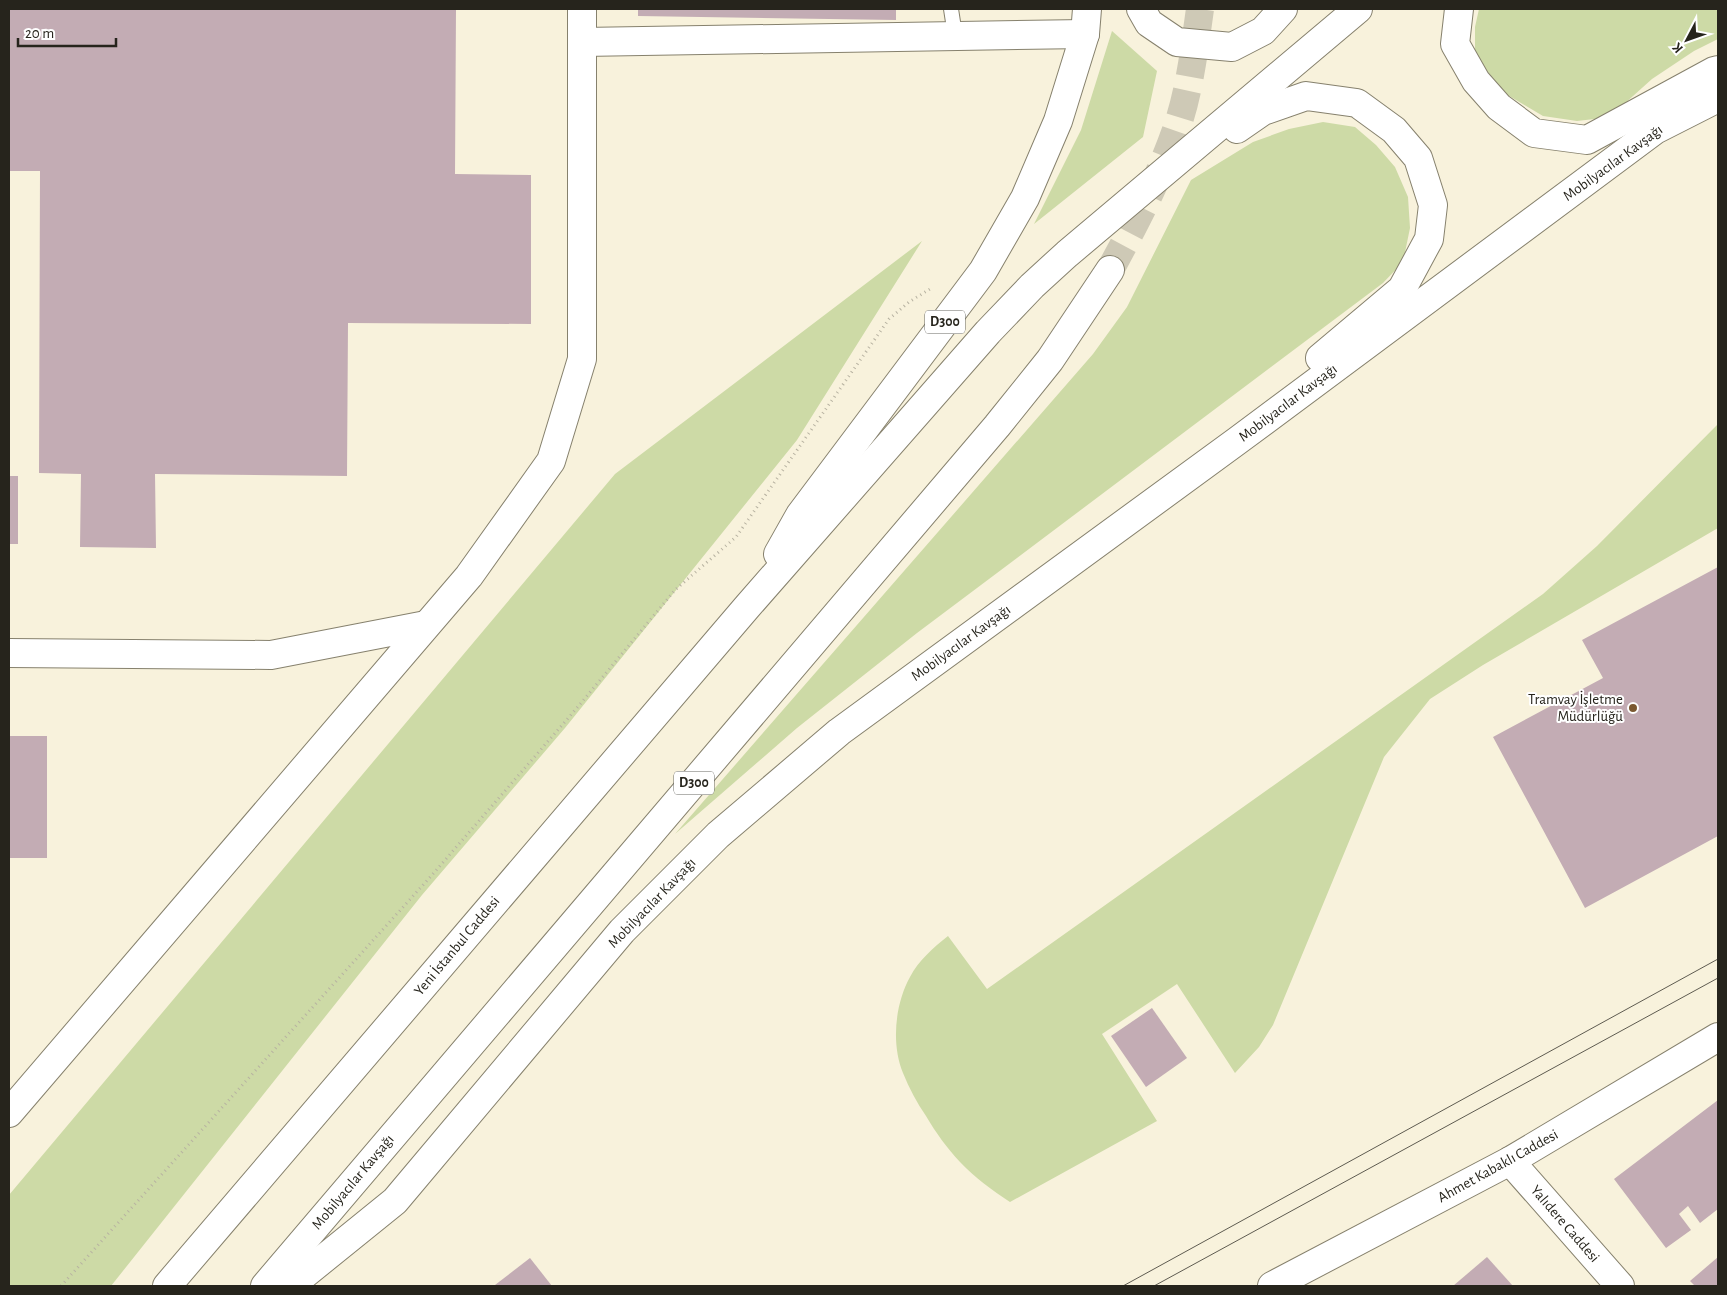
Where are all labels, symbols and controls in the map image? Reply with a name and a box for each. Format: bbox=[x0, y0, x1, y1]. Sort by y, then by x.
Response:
scale bar bbox=[18, 15, 115, 47]
north arrow bbox=[1662, 15, 1712, 65]
text: 20 m bbox=[25, 26, 54, 41]
text: K bbox=[1669, 40, 1686, 56]
street label: Mobilyacılar Kavşağı bbox=[1561, 122, 1665, 204]
road number: D300 bbox=[925, 311, 965, 334]
street label: Mobilyacılar Kavşağı bbox=[1236, 361, 1340, 445]
street label: Mobilyacılar Kavşağı bbox=[909, 602, 1013, 684]
place label: Tramvay İşletme Müdürlüğü bbox=[1528, 690, 1623, 724]
marker: Tramvay İşletme Müdürlüğü bbox=[1627, 702, 1639, 714]
road number: D300 bbox=[674, 771, 714, 794]
street label: Mobilyacılar Kavşağı bbox=[605, 855, 699, 951]
street label: Yeni İstanbul Caddesi bbox=[410, 892, 503, 998]
street label: Ahmet Kabaklı Caddesi bbox=[1435, 1127, 1561, 1205]
street label: Mobilyacılar Kavşağı bbox=[309, 1132, 397, 1232]
street label: Yalıdere Caddesi bbox=[1528, 1183, 1602, 1265]

